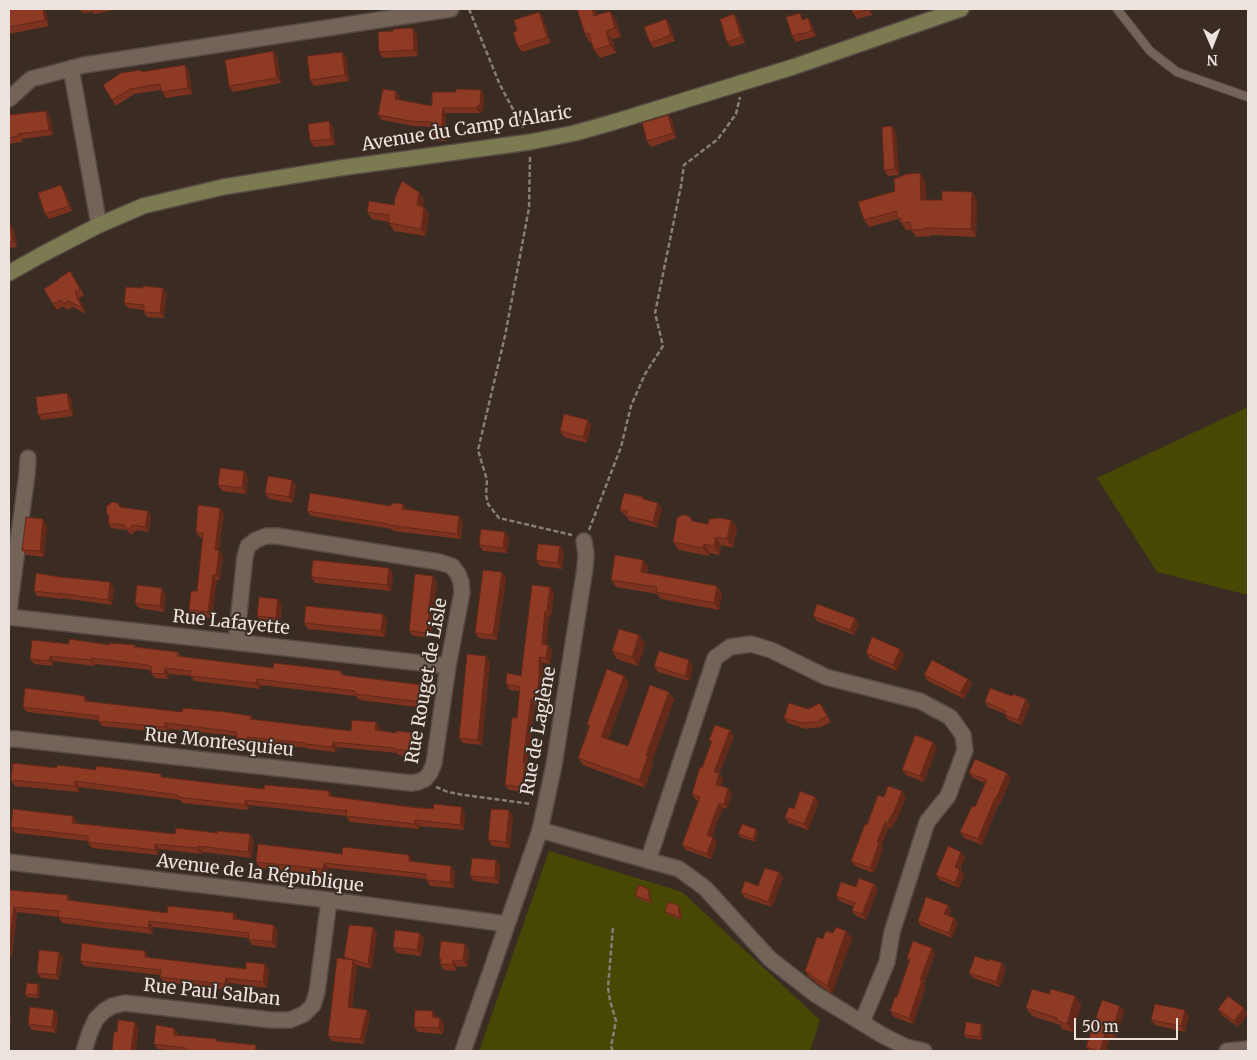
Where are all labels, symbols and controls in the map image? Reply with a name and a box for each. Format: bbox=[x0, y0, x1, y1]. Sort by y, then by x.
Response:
north arrow bbox=[1187, 20, 1237, 70]
text: N bbox=[1207, 51, 1218, 69]
street label: Avenue du Camp d'Alaric bbox=[360, 102, 574, 156]
street label: Rue Rouget de Lisle bbox=[402, 597, 452, 765]
street label: Rue Lafayette bbox=[171, 606, 291, 640]
street label: Rue de Laglène bbox=[517, 665, 561, 797]
street label: Rue Montesquieu bbox=[143, 724, 295, 762]
street label: Avenue de la République bbox=[155, 851, 365, 897]
street label: Rue Paul Salban bbox=[142, 975, 282, 1011]
scale bar bbox=[1077, 1008, 1181, 1040]
text: 50 m bbox=[1082, 1017, 1119, 1036]

